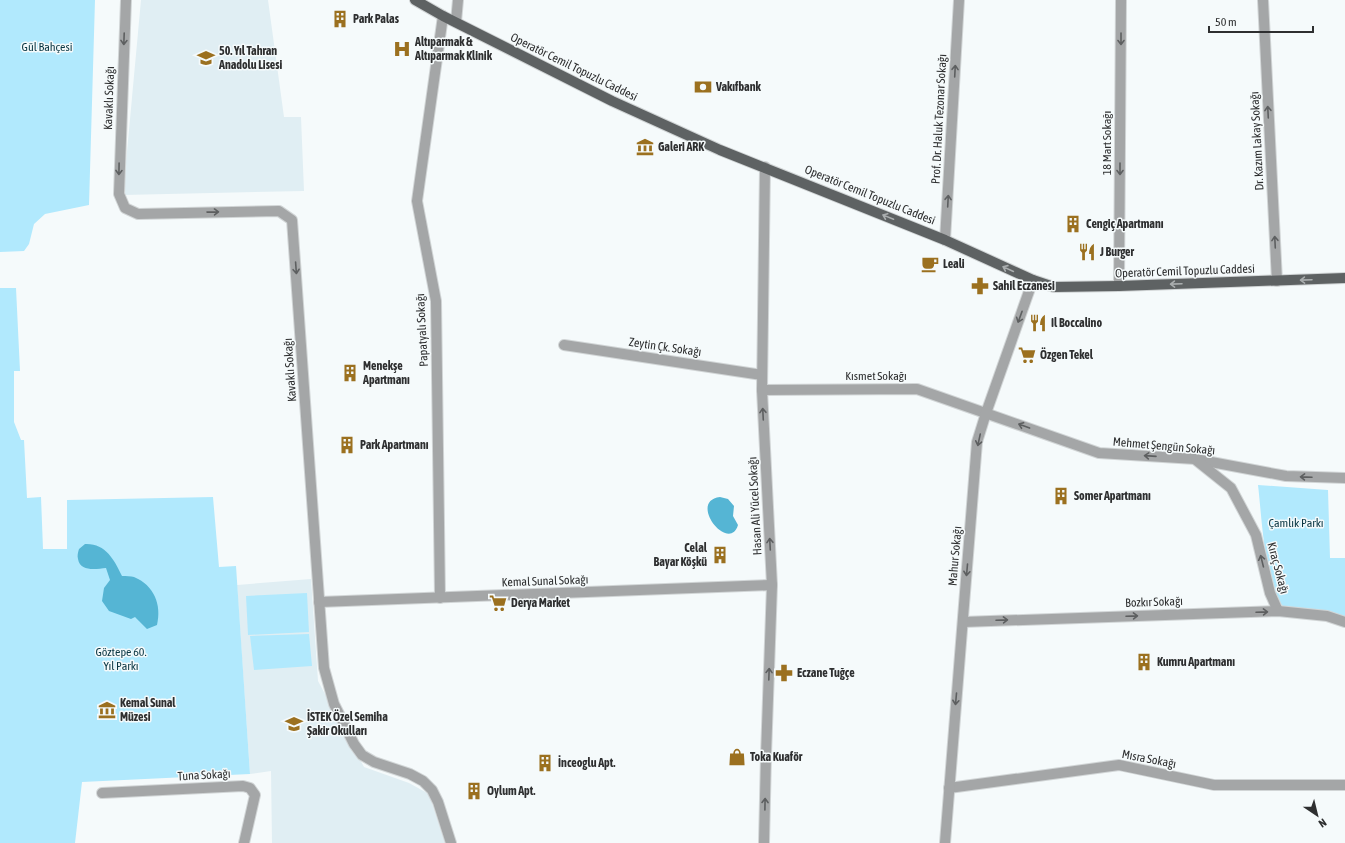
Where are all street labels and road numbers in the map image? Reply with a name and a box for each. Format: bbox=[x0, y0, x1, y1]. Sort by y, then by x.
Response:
street label: Operatör Cemil Topuzlu Caddesi bbox=[508, 30, 640, 104]
street label: Prof. Dr. Haluk Tezonar Sokağı bbox=[929, 54, 949, 184]
street label: Kavaklı Sokağı bbox=[101, 66, 117, 130]
street label: Dr. Kazım Lakay Sokağı bbox=[1247, 91, 1267, 191]
street label: 18 Mart Sokağı bbox=[1100, 111, 1114, 175]
street label: Operatör Cemil Topuzlu Caddesi bbox=[803, 162, 937, 228]
street label: Operatör Cemil Topuzlu Caddesi bbox=[1115, 262, 1255, 280]
street label: Papatyalı Sokağı bbox=[413, 293, 431, 367]
street label: Zeytin Çk. Sokağı bbox=[628, 335, 702, 359]
street label: Kavaklı Sokağı bbox=[281, 338, 299, 402]
street label: Kısmet Sokağı bbox=[845, 369, 907, 383]
street label: Mehmet Şengün Sokağı bbox=[1112, 435, 1216, 457]
street label: Hasan Ali Yücel Sokağı bbox=[745, 456, 765, 556]
street label: Mahur Sokağı bbox=[945, 526, 965, 586]
street label: Kıraç Sokağı bbox=[1264, 541, 1292, 595]
street label: Kemal Sunal Sokağı bbox=[501, 572, 589, 590]
street label: Bozkır Sokağı bbox=[1125, 594, 1183, 610]
street label: Mısra Sokağı bbox=[1121, 747, 1177, 771]
street label: Tuna Sokağı bbox=[177, 767, 231, 783]

